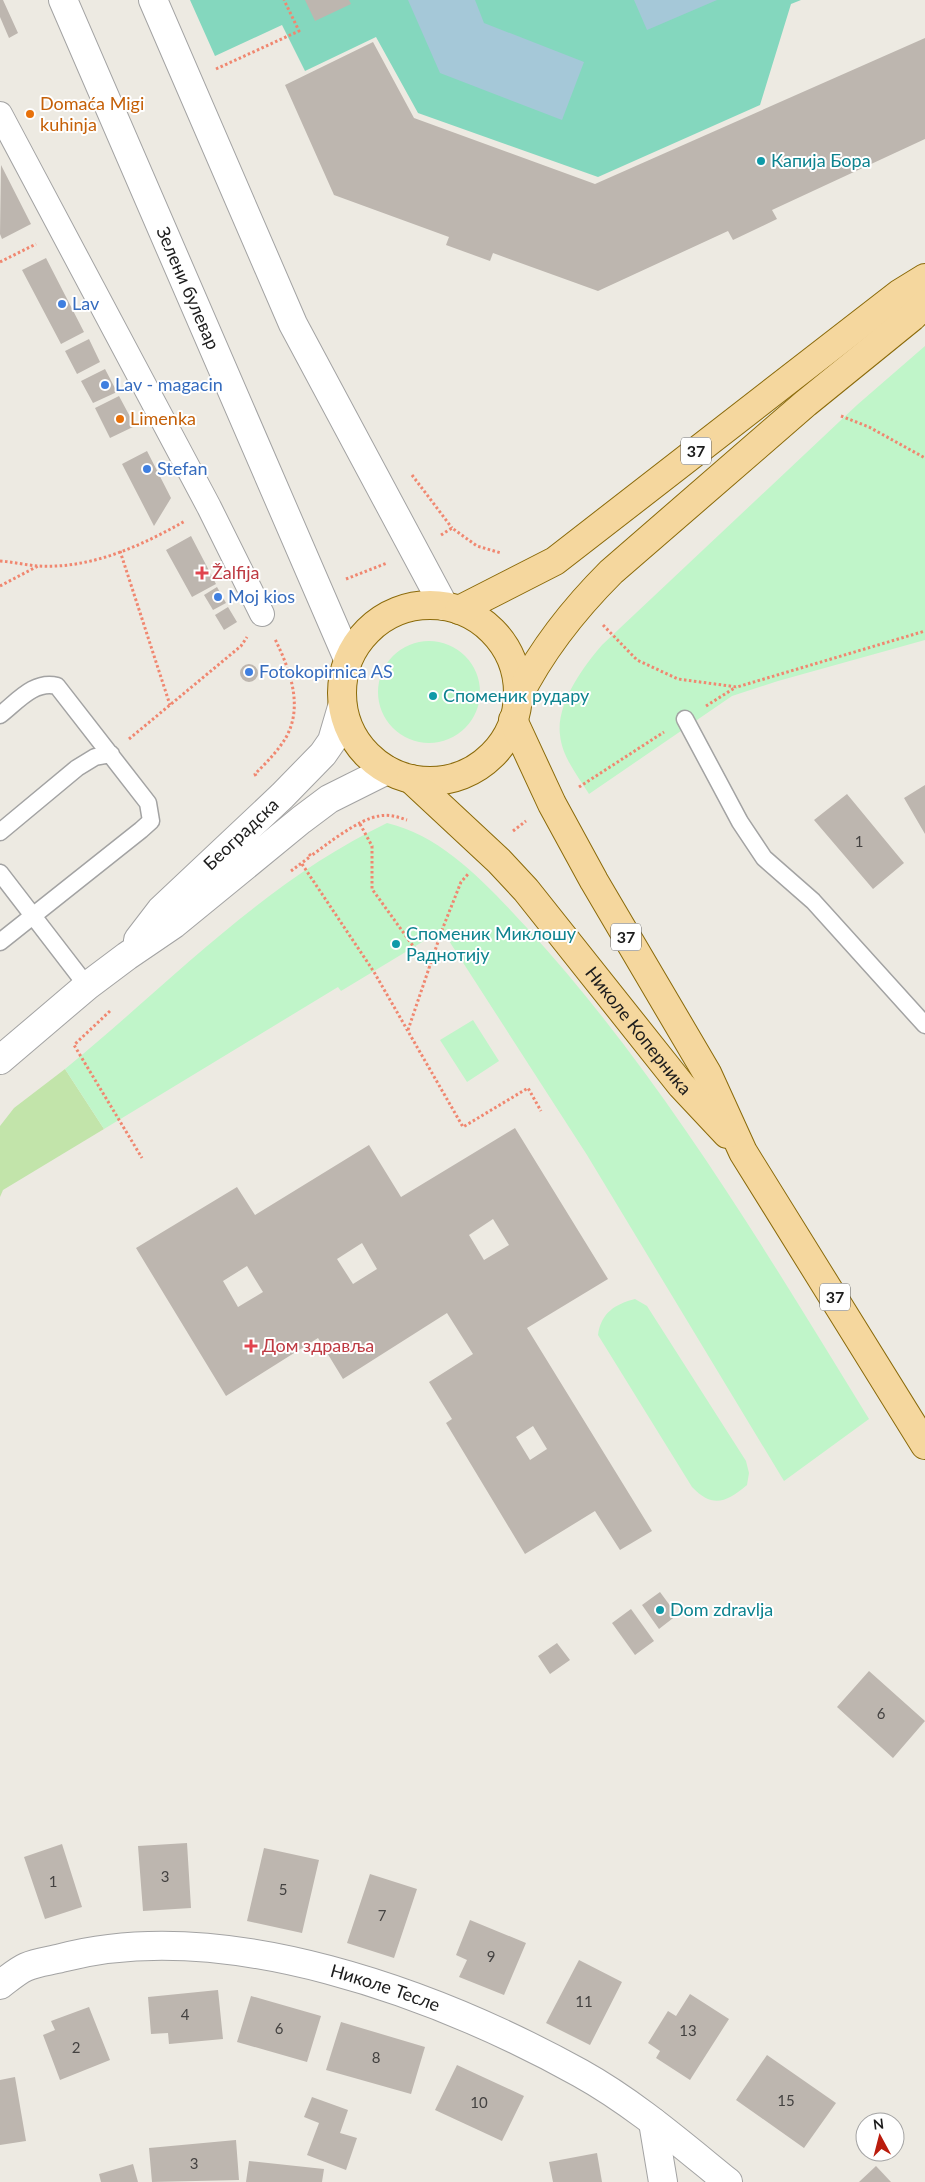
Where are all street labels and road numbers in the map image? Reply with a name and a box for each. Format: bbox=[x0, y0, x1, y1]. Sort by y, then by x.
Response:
street label: Зелени булевар bbox=[152, 223, 225, 353]
road number: 37 bbox=[681, 438, 711, 464]
street label: Београдска bbox=[198, 793, 283, 874]
road number: 37 bbox=[611, 924, 641, 950]
street label: Николе Коперника bbox=[581, 962, 696, 1099]
road number: 37 bbox=[820, 1284, 850, 1310]
street label: Николе Тесле bbox=[328, 1959, 443, 2016]

